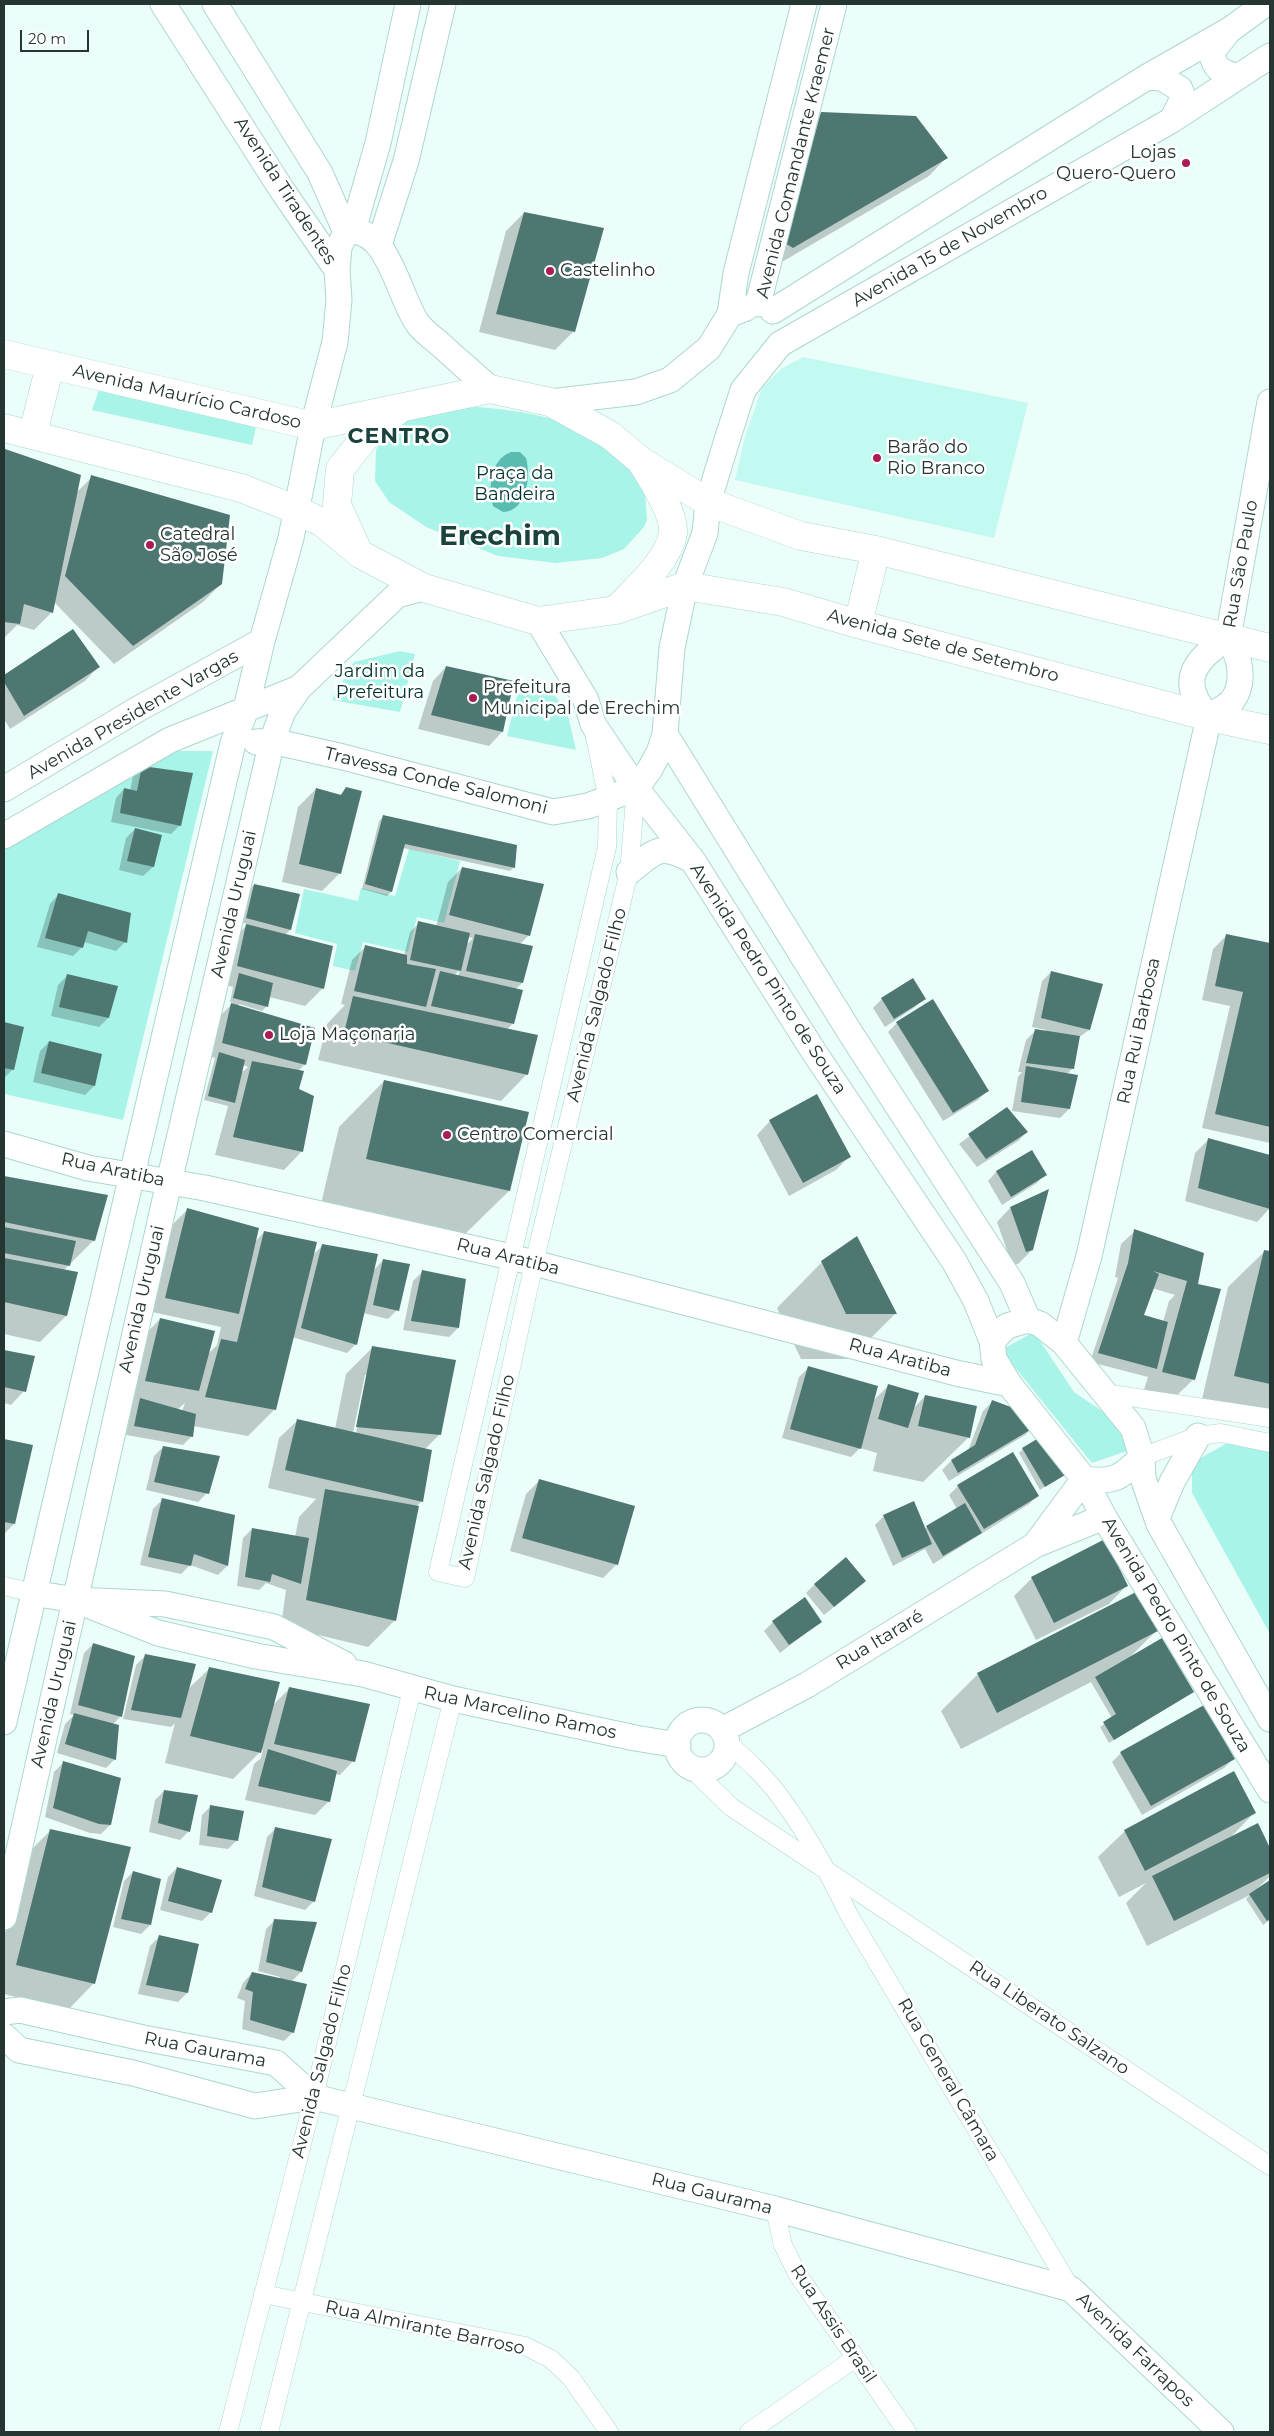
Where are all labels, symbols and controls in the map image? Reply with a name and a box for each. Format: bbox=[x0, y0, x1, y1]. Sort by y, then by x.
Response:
scale bar bbox=[22, 20, 91, 52]
street label: Avenida Comandante Kraemer bbox=[752, 25, 840, 301]
text: 20 m bbox=[28, 29, 66, 48]
street label: Avenida Tiradentes bbox=[229, 113, 341, 269]
place label: Lojas Quero-Quero bbox=[1056, 142, 1176, 184]
marker: Lojas Quero-Quero bbox=[1180, 157, 1192, 169]
street label: Avenida 15 de Novembro bbox=[848, 182, 1052, 312]
place label: Castelinho bbox=[560, 260, 655, 282]
marker: Castelinho bbox=[544, 265, 556, 277]
street label: Avenida Maurício Cardoso bbox=[71, 360, 303, 434]
district label: CENTRO bbox=[347, 424, 451, 450]
place label: Barão do Rio Branco bbox=[887, 437, 985, 479]
marker: Barão do Rio Branco bbox=[871, 452, 883, 464]
park label: Praça da Bandeira bbox=[474, 463, 556, 506]
street label: Rua São Paulo bbox=[1219, 498, 1263, 630]
district label: Erechim bbox=[439, 520, 561, 554]
place label: Catedral São José bbox=[160, 524, 238, 566]
marker: Catedral São José bbox=[144, 539, 156, 551]
street label: Avenida Sete de Setembro bbox=[825, 605, 1061, 687]
street label: Avenida Presidente Vargas bbox=[24, 646, 242, 784]
park label: Jardim da Prefeitura bbox=[335, 661, 425, 704]
place label: Prefeitura Municipal de Erechim bbox=[483, 677, 680, 720]
marker: Prefeitura Municipal de Erechim bbox=[467, 692, 479, 704]
street label: Travessa Conde Salomoni bbox=[322, 743, 550, 819]
street label: Avenida Uruguai bbox=[207, 828, 261, 980]
street label: Avenida Pedro Pinto de Souza bbox=[685, 859, 851, 1099]
street label: Avenida Salgado Filho bbox=[562, 906, 632, 1104]
street label: Rua Rui Barbosa bbox=[1113, 956, 1165, 1106]
place label: Loja Maçonaria bbox=[279, 1024, 415, 1046]
marker: Loja Maçonaria bbox=[263, 1029, 275, 1041]
place label: Centro Comercial bbox=[457, 1124, 614, 1146]
marker: Centro Comercial bbox=[441, 1129, 453, 1141]
street label: Rua Aratiba bbox=[59, 1148, 167, 1192]
street label: Avenida Uruguai bbox=[115, 1223, 169, 1375]
street label: Rua Aratiba bbox=[454, 1234, 562, 1280]
street label: Rua Aratiba bbox=[846, 1334, 954, 1382]
street label: Avenida Salgado Filho bbox=[454, 1372, 520, 1572]
street label: Avenida Pedro Pinto de Souza bbox=[1097, 1513, 1255, 1757]
street label: Rua Itararé bbox=[832, 1605, 928, 1675]
street label: Avenida Uruguai bbox=[27, 1618, 81, 1770]
street label: Rua Marcelino Ramos bbox=[422, 1682, 618, 1744]
street label: Rua Liberato Salzano bbox=[965, 1956, 1133, 2080]
street label: Avenida Salgado Filho bbox=[287, 1962, 357, 2160]
street label: Rua General Câmara bbox=[892, 1994, 1004, 2166]
street label: Rua Gaurama bbox=[142, 2028, 268, 2072]
street label: Rua Gaurama bbox=[649, 2169, 775, 2219]
street label: Rua Assis Brasil bbox=[785, 2261, 881, 2387]
street label: Avenida Farrapos bbox=[1072, 2288, 1198, 2412]
street label: Rua Almirante Barroso bbox=[323, 2296, 527, 2360]

